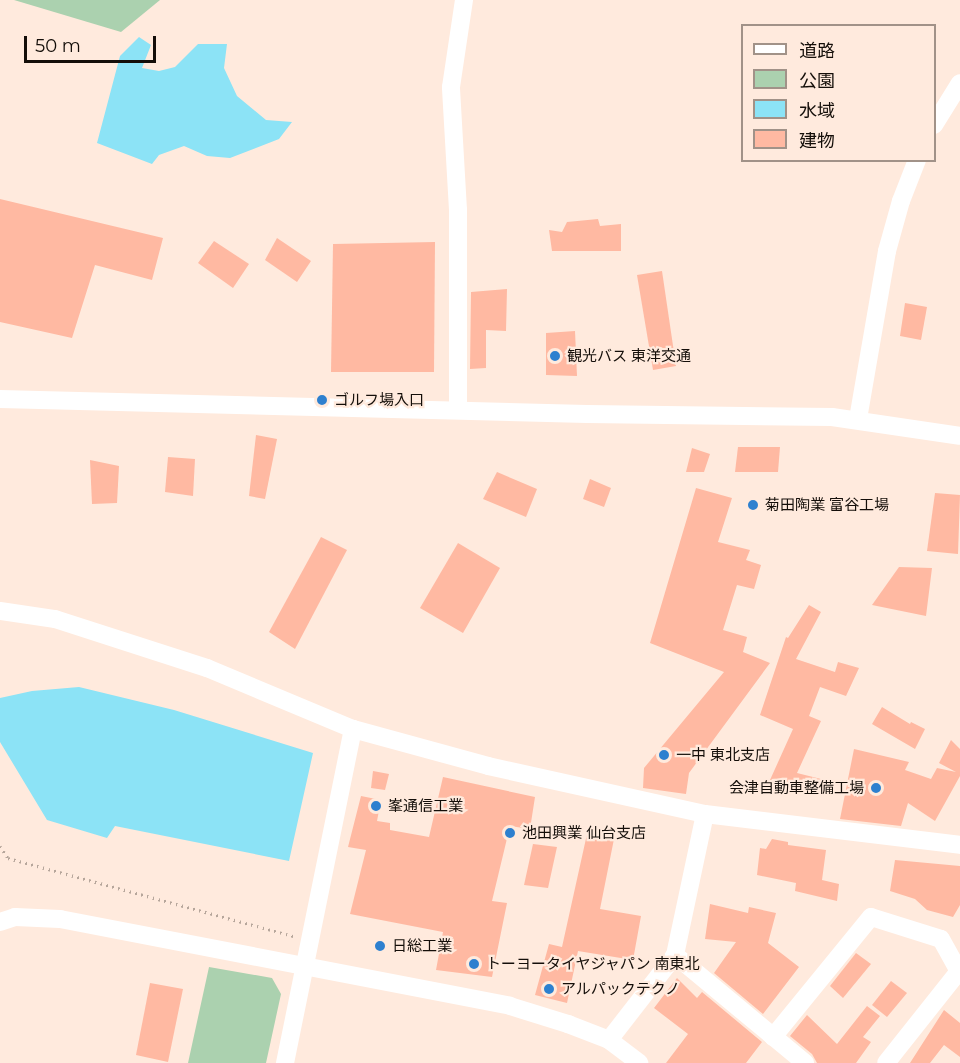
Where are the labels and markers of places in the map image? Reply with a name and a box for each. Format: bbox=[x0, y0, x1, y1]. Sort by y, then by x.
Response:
place label: 観光バス 東洋交通 bbox=[567, 347, 691, 365]
marker: 観光バス 東洋交通 bbox=[548, 349, 562, 363]
place label: ゴルフ場入口 bbox=[334, 391, 424, 409]
marker: ゴルフ場入口 bbox=[315, 393, 329, 407]
place label: 菊田陶業 富谷工場 bbox=[765, 496, 889, 514]
marker: 菊田陶業 富谷工場 bbox=[746, 498, 760, 512]
place label: 一中 東北支店 bbox=[676, 746, 770, 764]
marker: 一中 東北支店 bbox=[657, 748, 671, 762]
place label: 会津自動車整備工場 bbox=[729, 779, 864, 797]
marker: 会津自動車整備工場 bbox=[869, 781, 883, 795]
place label: 峯通信工業 bbox=[388, 797, 463, 815]
marker: 峯通信工業 bbox=[369, 799, 383, 813]
place label: 池田興業 仙台支店 bbox=[522, 824, 646, 842]
marker: 池田興業 仙台支店 bbox=[503, 826, 517, 840]
place label: 日総工業 bbox=[392, 937, 452, 955]
marker: 日総工業 bbox=[373, 939, 387, 953]
place label: トーヨータイヤジャパン 南東北 bbox=[486, 955, 700, 973]
marker: トーヨータイヤジャパン 南東北 bbox=[467, 957, 481, 971]
place label: アルパックテクノ bbox=[561, 980, 681, 998]
marker: アルパックテクノ bbox=[542, 982, 556, 996]

